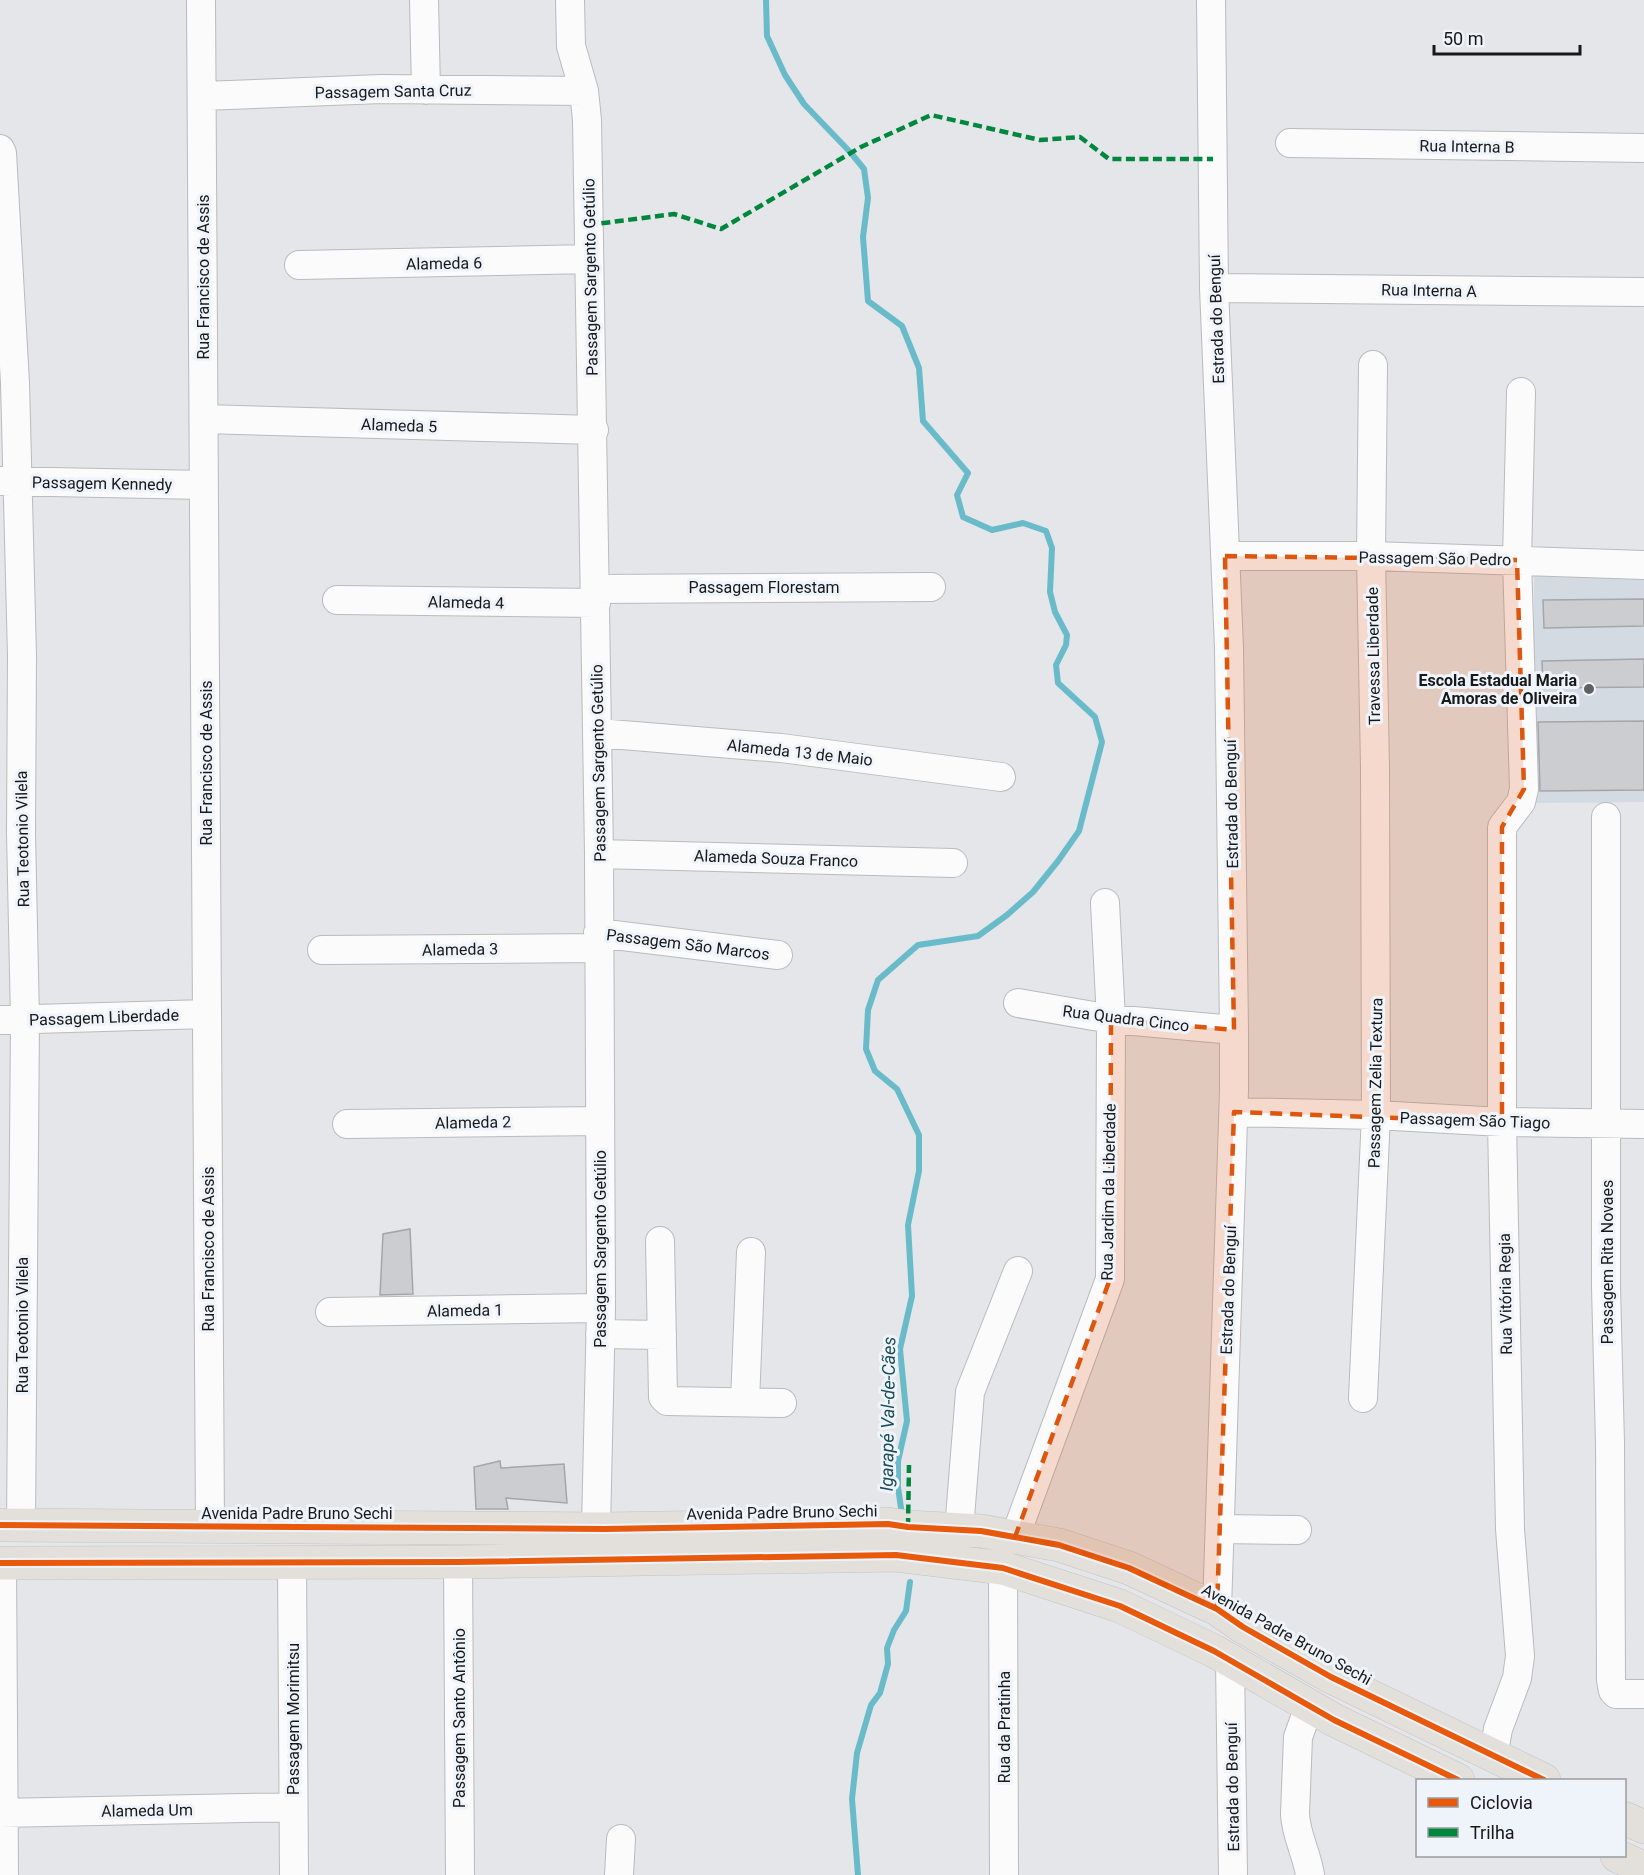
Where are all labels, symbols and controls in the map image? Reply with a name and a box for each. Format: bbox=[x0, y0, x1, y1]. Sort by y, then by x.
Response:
scale bar bbox=[1434, 18, 1580, 56]
text: 50 m bbox=[1443, 28, 1483, 49]
street label: Passagem Santa Cruz bbox=[314, 81, 472, 102]
street label: Rua Interna B bbox=[1419, 136, 1515, 157]
street label: Passagem Sargento Getúlio bbox=[579, 178, 602, 376]
street label: Rua Francisco de Assis bbox=[194, 194, 213, 360]
street label: Alameda 6 bbox=[406, 253, 482, 274]
street label: Estrada do Benguí bbox=[1205, 253, 1228, 384]
street label: Rua Interna A bbox=[1381, 280, 1478, 301]
street label: Alameda 5 bbox=[361, 415, 437, 436]
street label: Passagem Kennedy bbox=[32, 473, 173, 494]
street label: Passagem São Pedro bbox=[1359, 548, 1511, 569]
street label: Passagem Florestam bbox=[688, 578, 840, 597]
street label: Travessa Liberdade bbox=[1363, 587, 1384, 725]
street label: Alameda 4 bbox=[428, 592, 504, 613]
street label: Passagem Sargento Getúlio bbox=[587, 664, 610, 862]
place label: Escola Estadual Maria Amoras de Oliveira bbox=[1418, 671, 1577, 708]
street label: Rua Francisco de Assis bbox=[197, 680, 216, 846]
marker: Escola Estadual Maria Amoras de Oliveira bbox=[1582, 682, 1596, 696]
street label: Alameda 13 de Maio bbox=[726, 735, 874, 770]
street label: Estrada do Benguí bbox=[1221, 738, 1242, 869]
street label: Rua Teotonio Vilela bbox=[12, 771, 33, 907]
street label: Alameda Souza Franco bbox=[694, 846, 858, 871]
street label: Passagem São Marcos bbox=[605, 925, 771, 964]
street label: Alameda 3 bbox=[422, 939, 498, 960]
street label: Passagem Zelia Textura bbox=[1365, 998, 1386, 1168]
street label: Rua Quadra Cinco bbox=[1062, 1001, 1190, 1036]
street label: Passagem Liberdade bbox=[29, 1005, 179, 1030]
street label: Rua Jardim da Liberdade bbox=[1097, 1103, 1120, 1281]
street label: Passagem São Tiago bbox=[1399, 1108, 1551, 1133]
street label: Alameda 2 bbox=[435, 1112, 511, 1133]
street label: Passagem Sargento Getúlio bbox=[591, 1150, 610, 1348]
street label: Rua Francisco de Assis bbox=[199, 1166, 218, 1332]
street label: Passagem Rita Novaes bbox=[1598, 1180, 1617, 1344]
street label: Estrada do Benguí bbox=[1217, 1224, 1240, 1355]
street label: Rua Vitória Regia bbox=[1495, 1233, 1516, 1355]
street label: Rua Teotonio Vilela bbox=[13, 1257, 32, 1393]
street label: Alameda 1 bbox=[427, 1300, 503, 1321]
water label: Igarapé Val-de-Cães bbox=[876, 1336, 899, 1492]
street label: Avenida Padre Bruno Sechi bbox=[686, 1501, 878, 1524]
street label: Avenida Padre Bruno Sechi bbox=[201, 1504, 393, 1523]
street label: Avenida Padre Bruno Sechi bbox=[1199, 1580, 1375, 1689]
street label: Passagem Santo Antônio bbox=[450, 1628, 469, 1808]
street label: Passagem Morimitsu bbox=[284, 1643, 303, 1795]
street label: Rua da Pratinha bbox=[995, 1671, 1014, 1783]
street label: Estrada do Benguí bbox=[1222, 1721, 1243, 1852]
legend bbox=[1416, 1779, 1626, 1857]
text: Ciclovia bbox=[1470, 1792, 1533, 1813]
street label: Alameda Um bbox=[101, 1800, 193, 1821]
text: Trilha bbox=[1470, 1822, 1515, 1843]

